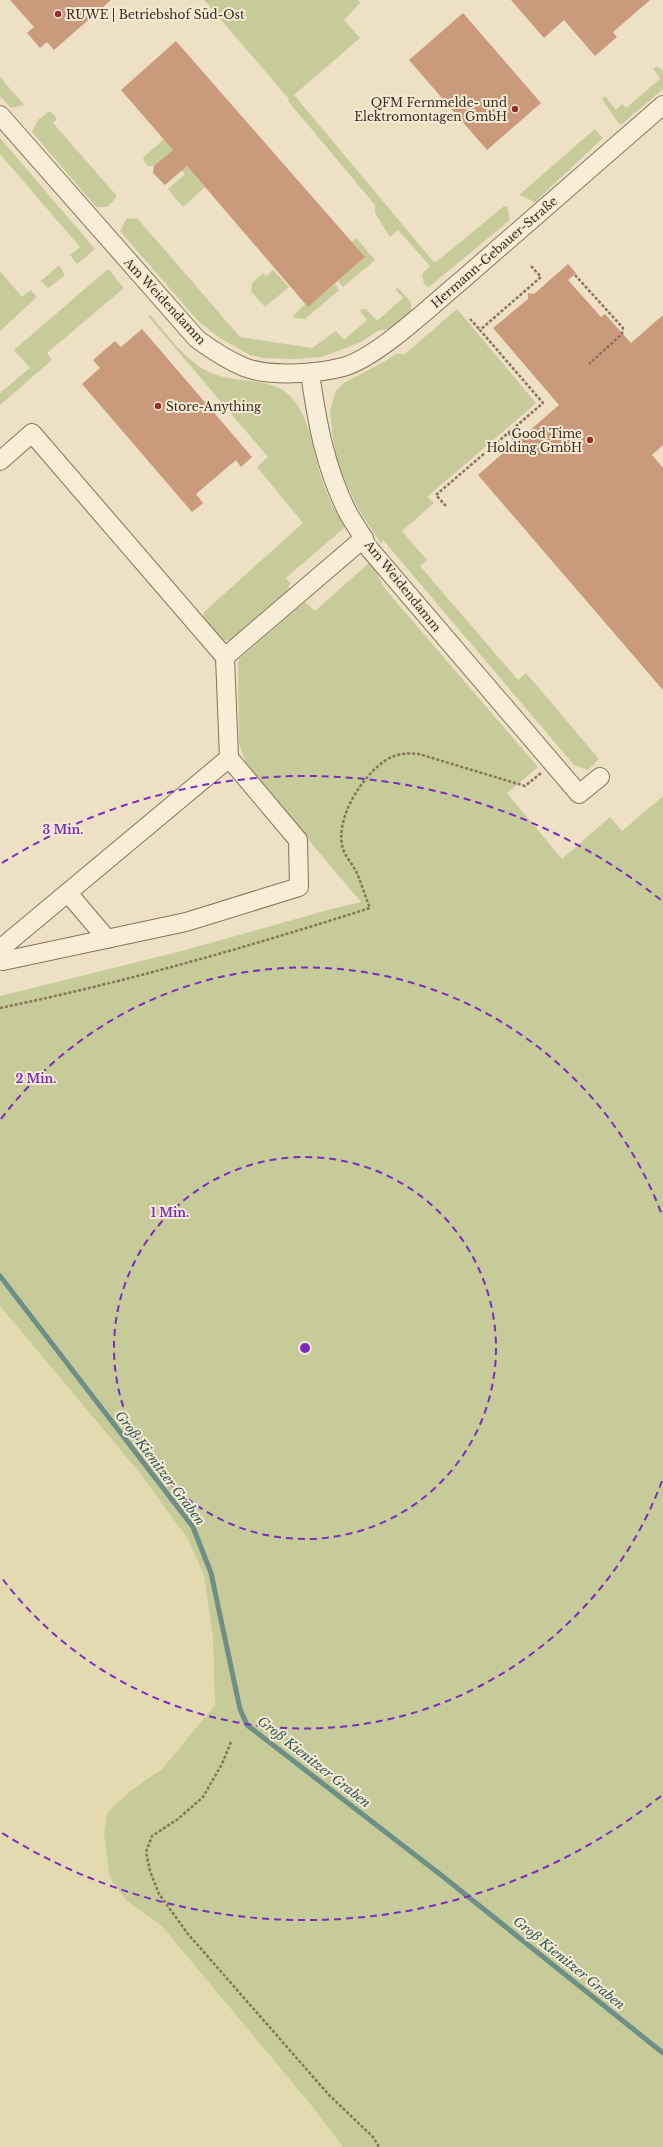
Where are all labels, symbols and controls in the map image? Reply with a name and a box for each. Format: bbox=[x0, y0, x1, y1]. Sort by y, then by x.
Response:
place label: RUWE | Betriebshof Süd-Ost bbox=[66, 7, 245, 22]
marker: RUWE | Betriebshof Süd-Ost bbox=[53, 9, 63, 19]
place label: QFM Fernmelde- und Elektromontagen GmbH bbox=[354, 95, 507, 124]
marker: QFM Fernmelde- und Elektromontagen GmbH bbox=[510, 104, 520, 114]
street label: Hermann-Gebauer-Straße bbox=[428, 193, 560, 311]
street label: Am Weidendamm bbox=[120, 254, 209, 348]
place label: Store-Anything bbox=[166, 399, 262, 414]
marker: Store-Anything bbox=[153, 401, 163, 411]
place label: Good Time Holding GmbH bbox=[487, 426, 582, 455]
marker: Good Time Holding GmbH bbox=[585, 435, 595, 445]
street label: Am Weidendamm bbox=[361, 537, 444, 635]
text: 3 Min. bbox=[43, 822, 83, 837]
text: 2 Min. bbox=[16, 1071, 56, 1086]
text: 1 Min. bbox=[151, 1205, 189, 1220]
centre of rings bbox=[298, 1341, 312, 1355]
water label: Groß Kienitzer Graben bbox=[111, 1407, 209, 1529]
water label: Groß Kienitzer Graben bbox=[254, 1712, 374, 1812]
water label: Groß Kienitzer Graben bbox=[510, 1913, 628, 2013]

